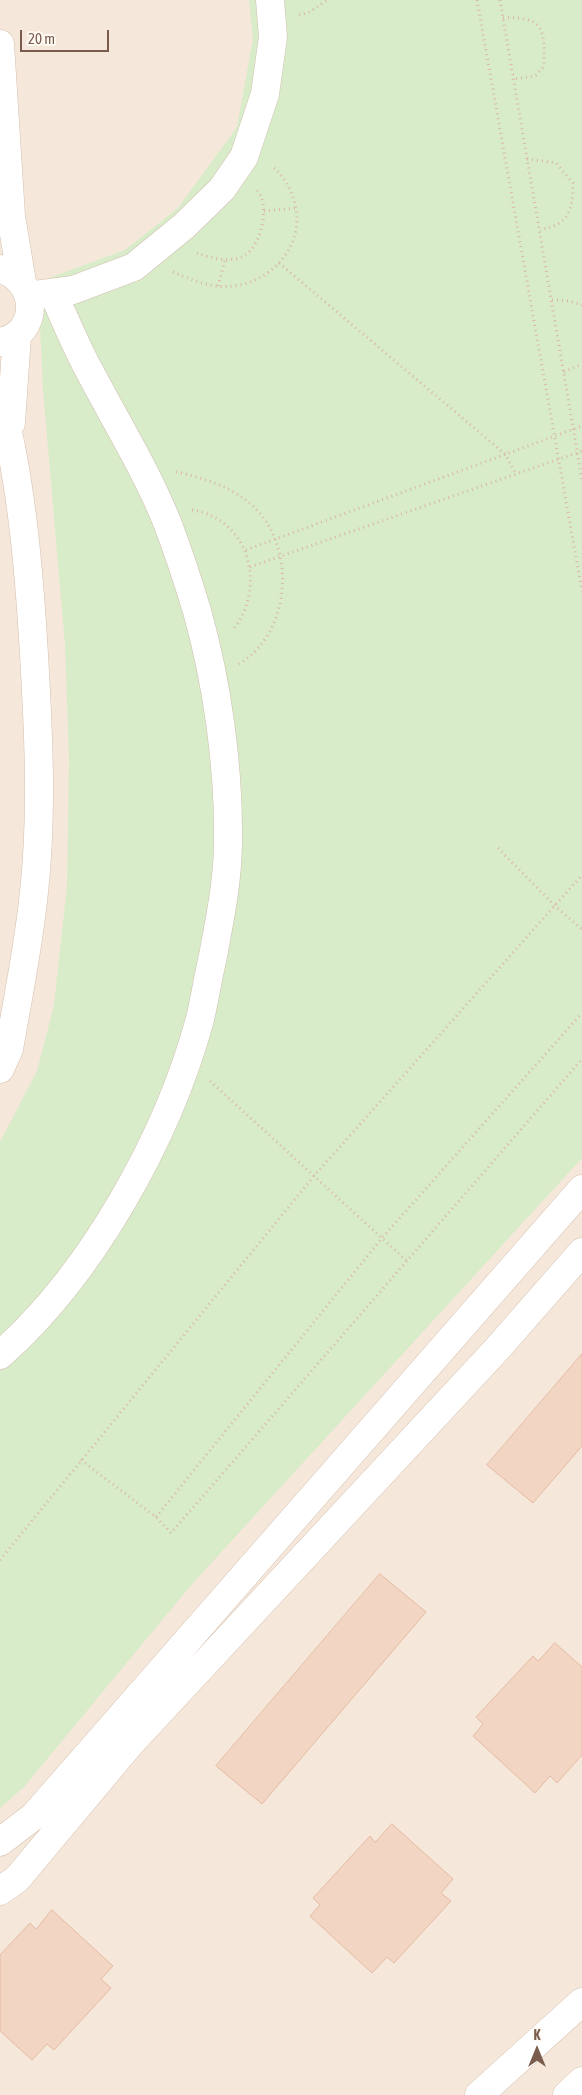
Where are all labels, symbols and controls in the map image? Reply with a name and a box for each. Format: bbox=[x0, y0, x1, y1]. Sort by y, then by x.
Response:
scale bar bbox=[22, 20, 111, 52]
text: 20 m bbox=[28, 30, 55, 47]
north arrow bbox=[512, 2025, 562, 2075]
text: K bbox=[534, 2027, 540, 2043]

